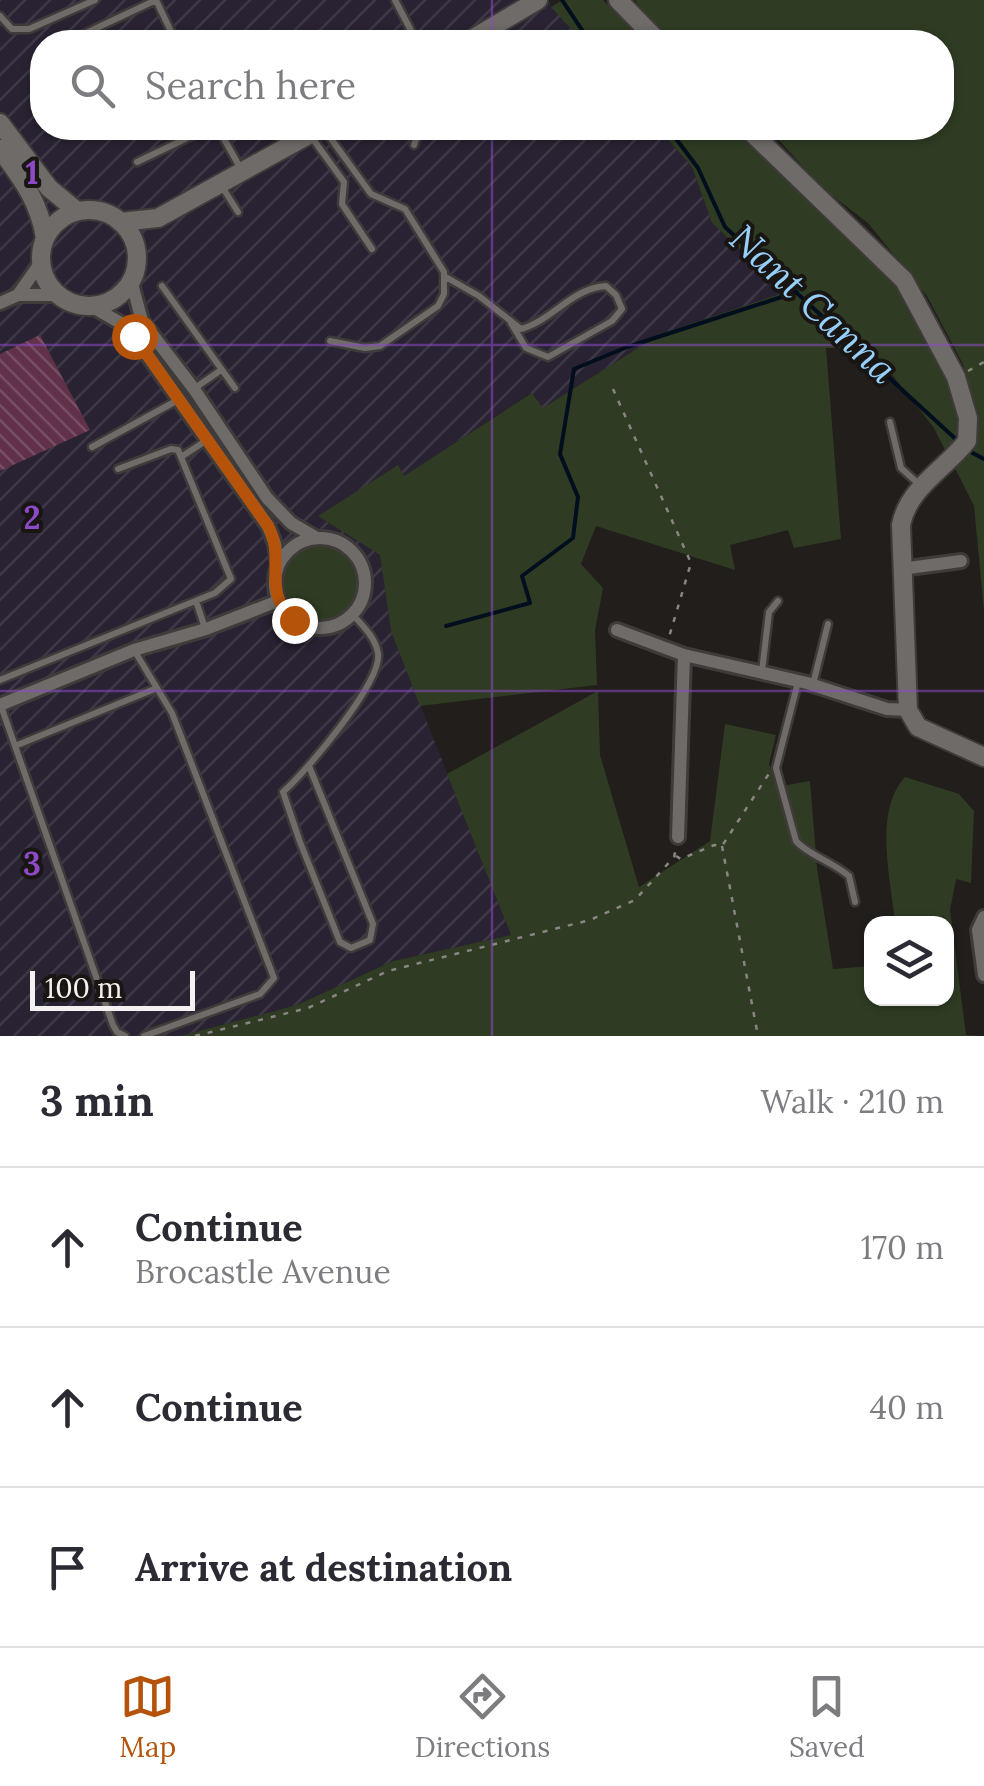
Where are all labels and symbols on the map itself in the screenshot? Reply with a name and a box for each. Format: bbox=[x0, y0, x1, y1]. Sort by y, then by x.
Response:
text: 1 bbox=[26, 152, 39, 193]
water label: Nant Canna bbox=[720, 214, 907, 393]
route start bbox=[112, 314, 158, 360]
text: 2 bbox=[23, 497, 41, 538]
route end bbox=[272, 598, 318, 644]
text: 3 bbox=[23, 843, 41, 884]
scale bar bbox=[30, 966, 195, 1010]

